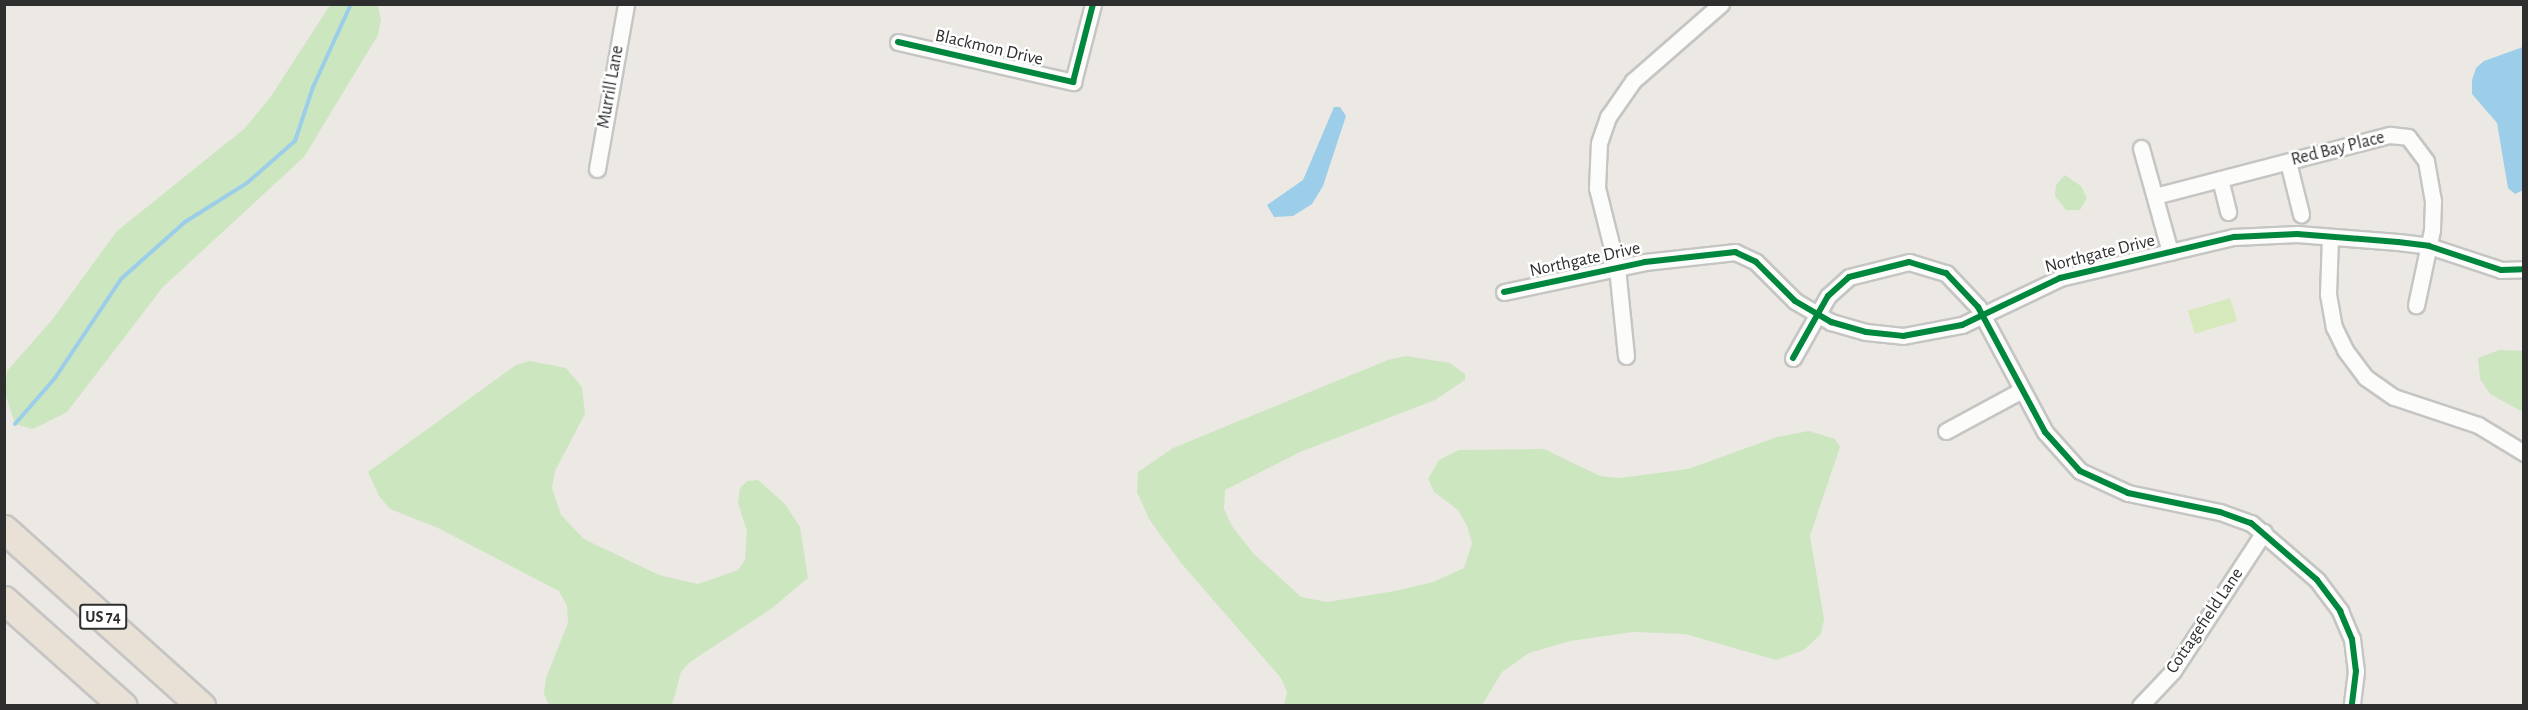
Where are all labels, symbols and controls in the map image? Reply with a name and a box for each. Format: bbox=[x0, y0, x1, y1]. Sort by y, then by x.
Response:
street label: Blackmon Drive bbox=[933, 25, 1045, 71]
street label: Murrill Lane bbox=[593, 44, 629, 130]
street label: Red Bay Place bbox=[2289, 127, 2387, 171]
street label: Northgate Drive bbox=[2043, 230, 2157, 278]
street label: Northgate Drive bbox=[1528, 238, 1642, 282]
street label: Cottagefield Lane bbox=[2162, 564, 2248, 678]
road number: US 74 bbox=[79, 604, 127, 630]

